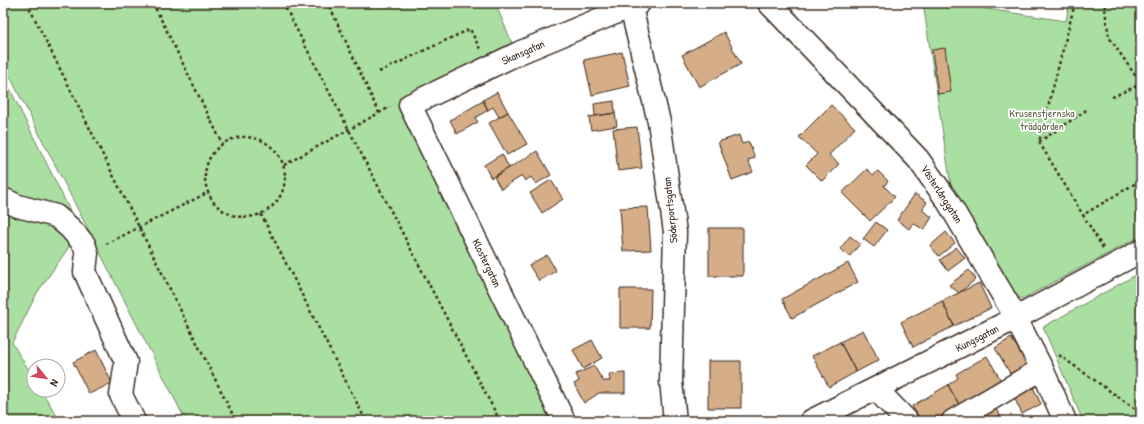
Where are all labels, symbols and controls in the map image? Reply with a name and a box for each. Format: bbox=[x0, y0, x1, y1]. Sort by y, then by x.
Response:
street label: Skansgatan bbox=[499, 36, 547, 68]
park label: Krusenstjernska trädgården bbox=[1009, 106, 1075, 133]
street label: Västerlånggatan bbox=[918, 162, 966, 226]
street label: Söderportsgatan bbox=[660, 176, 680, 244]
street label: Klostergatan bbox=[469, 237, 505, 289]
street label: Kungsgatan bbox=[953, 321, 1001, 355]
north arrow bbox=[26, 358, 66, 398]
text: N bbox=[47, 377, 62, 389]

